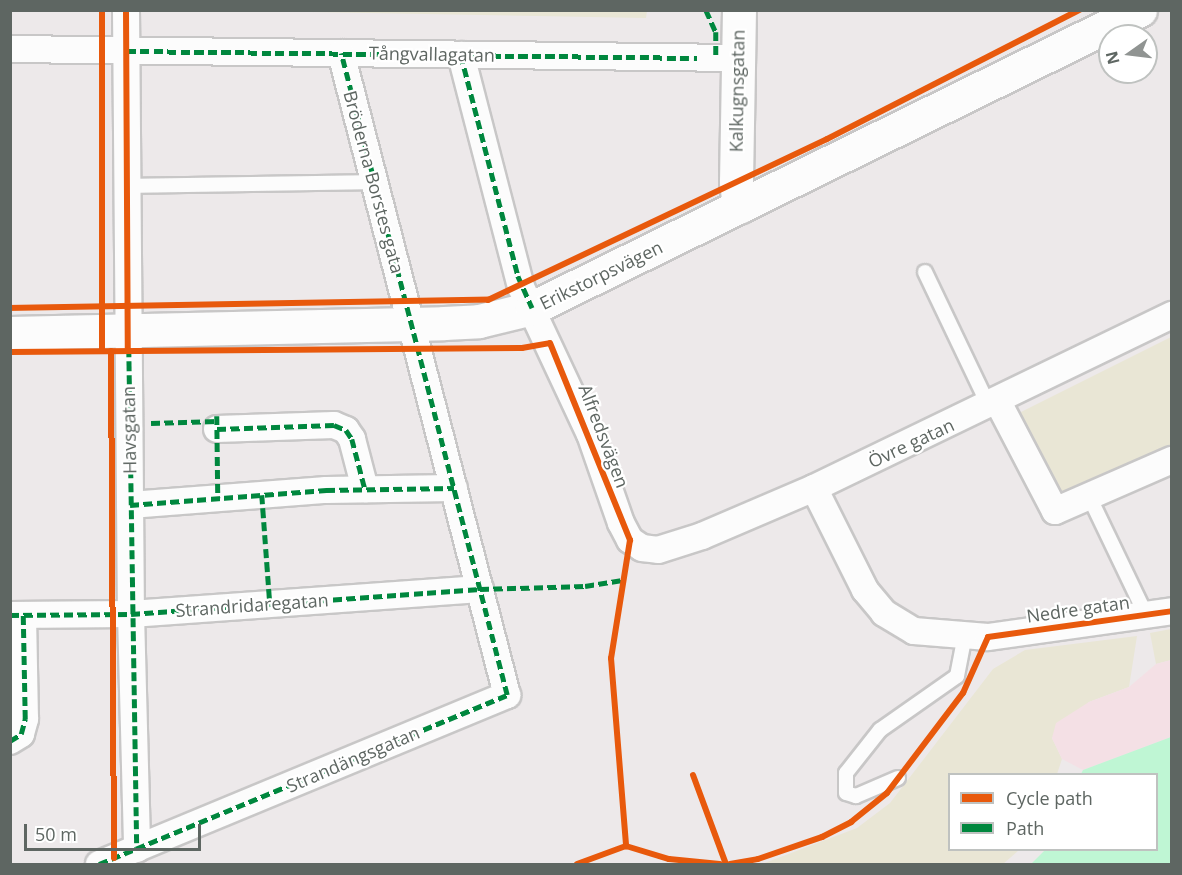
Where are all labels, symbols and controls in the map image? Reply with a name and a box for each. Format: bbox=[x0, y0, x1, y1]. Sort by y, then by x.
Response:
north arrow bbox=[1098, 24, 1158, 84]
street label: Kalkugnsgatan bbox=[725, 29, 749, 153]
street label: Tångvallagatan bbox=[369, 42, 495, 66]
text: N bbox=[1100, 49, 1125, 67]
street label: Bröderna Borstes gata bbox=[339, 88, 409, 276]
street label: Erikstorpsvägen bbox=[536, 236, 666, 314]
street label: Alfredsvägen bbox=[574, 381, 634, 491]
street label: Havsgatan bbox=[117, 386, 141, 474]
street label: Övre gatan bbox=[865, 414, 957, 472]
street label: Strandridaregatan bbox=[175, 589, 329, 621]
street label: Nedre gatan bbox=[1025, 591, 1131, 627]
street label: Strandängsgatan bbox=[283, 721, 423, 797]
legend bbox=[948, 773, 1158, 851]
text: Cycle path bbox=[1006, 786, 1093, 810]
scale bar bbox=[27, 812, 204, 850]
text: Path bbox=[1006, 816, 1044, 840]
text: 50 m bbox=[35, 822, 77, 846]

